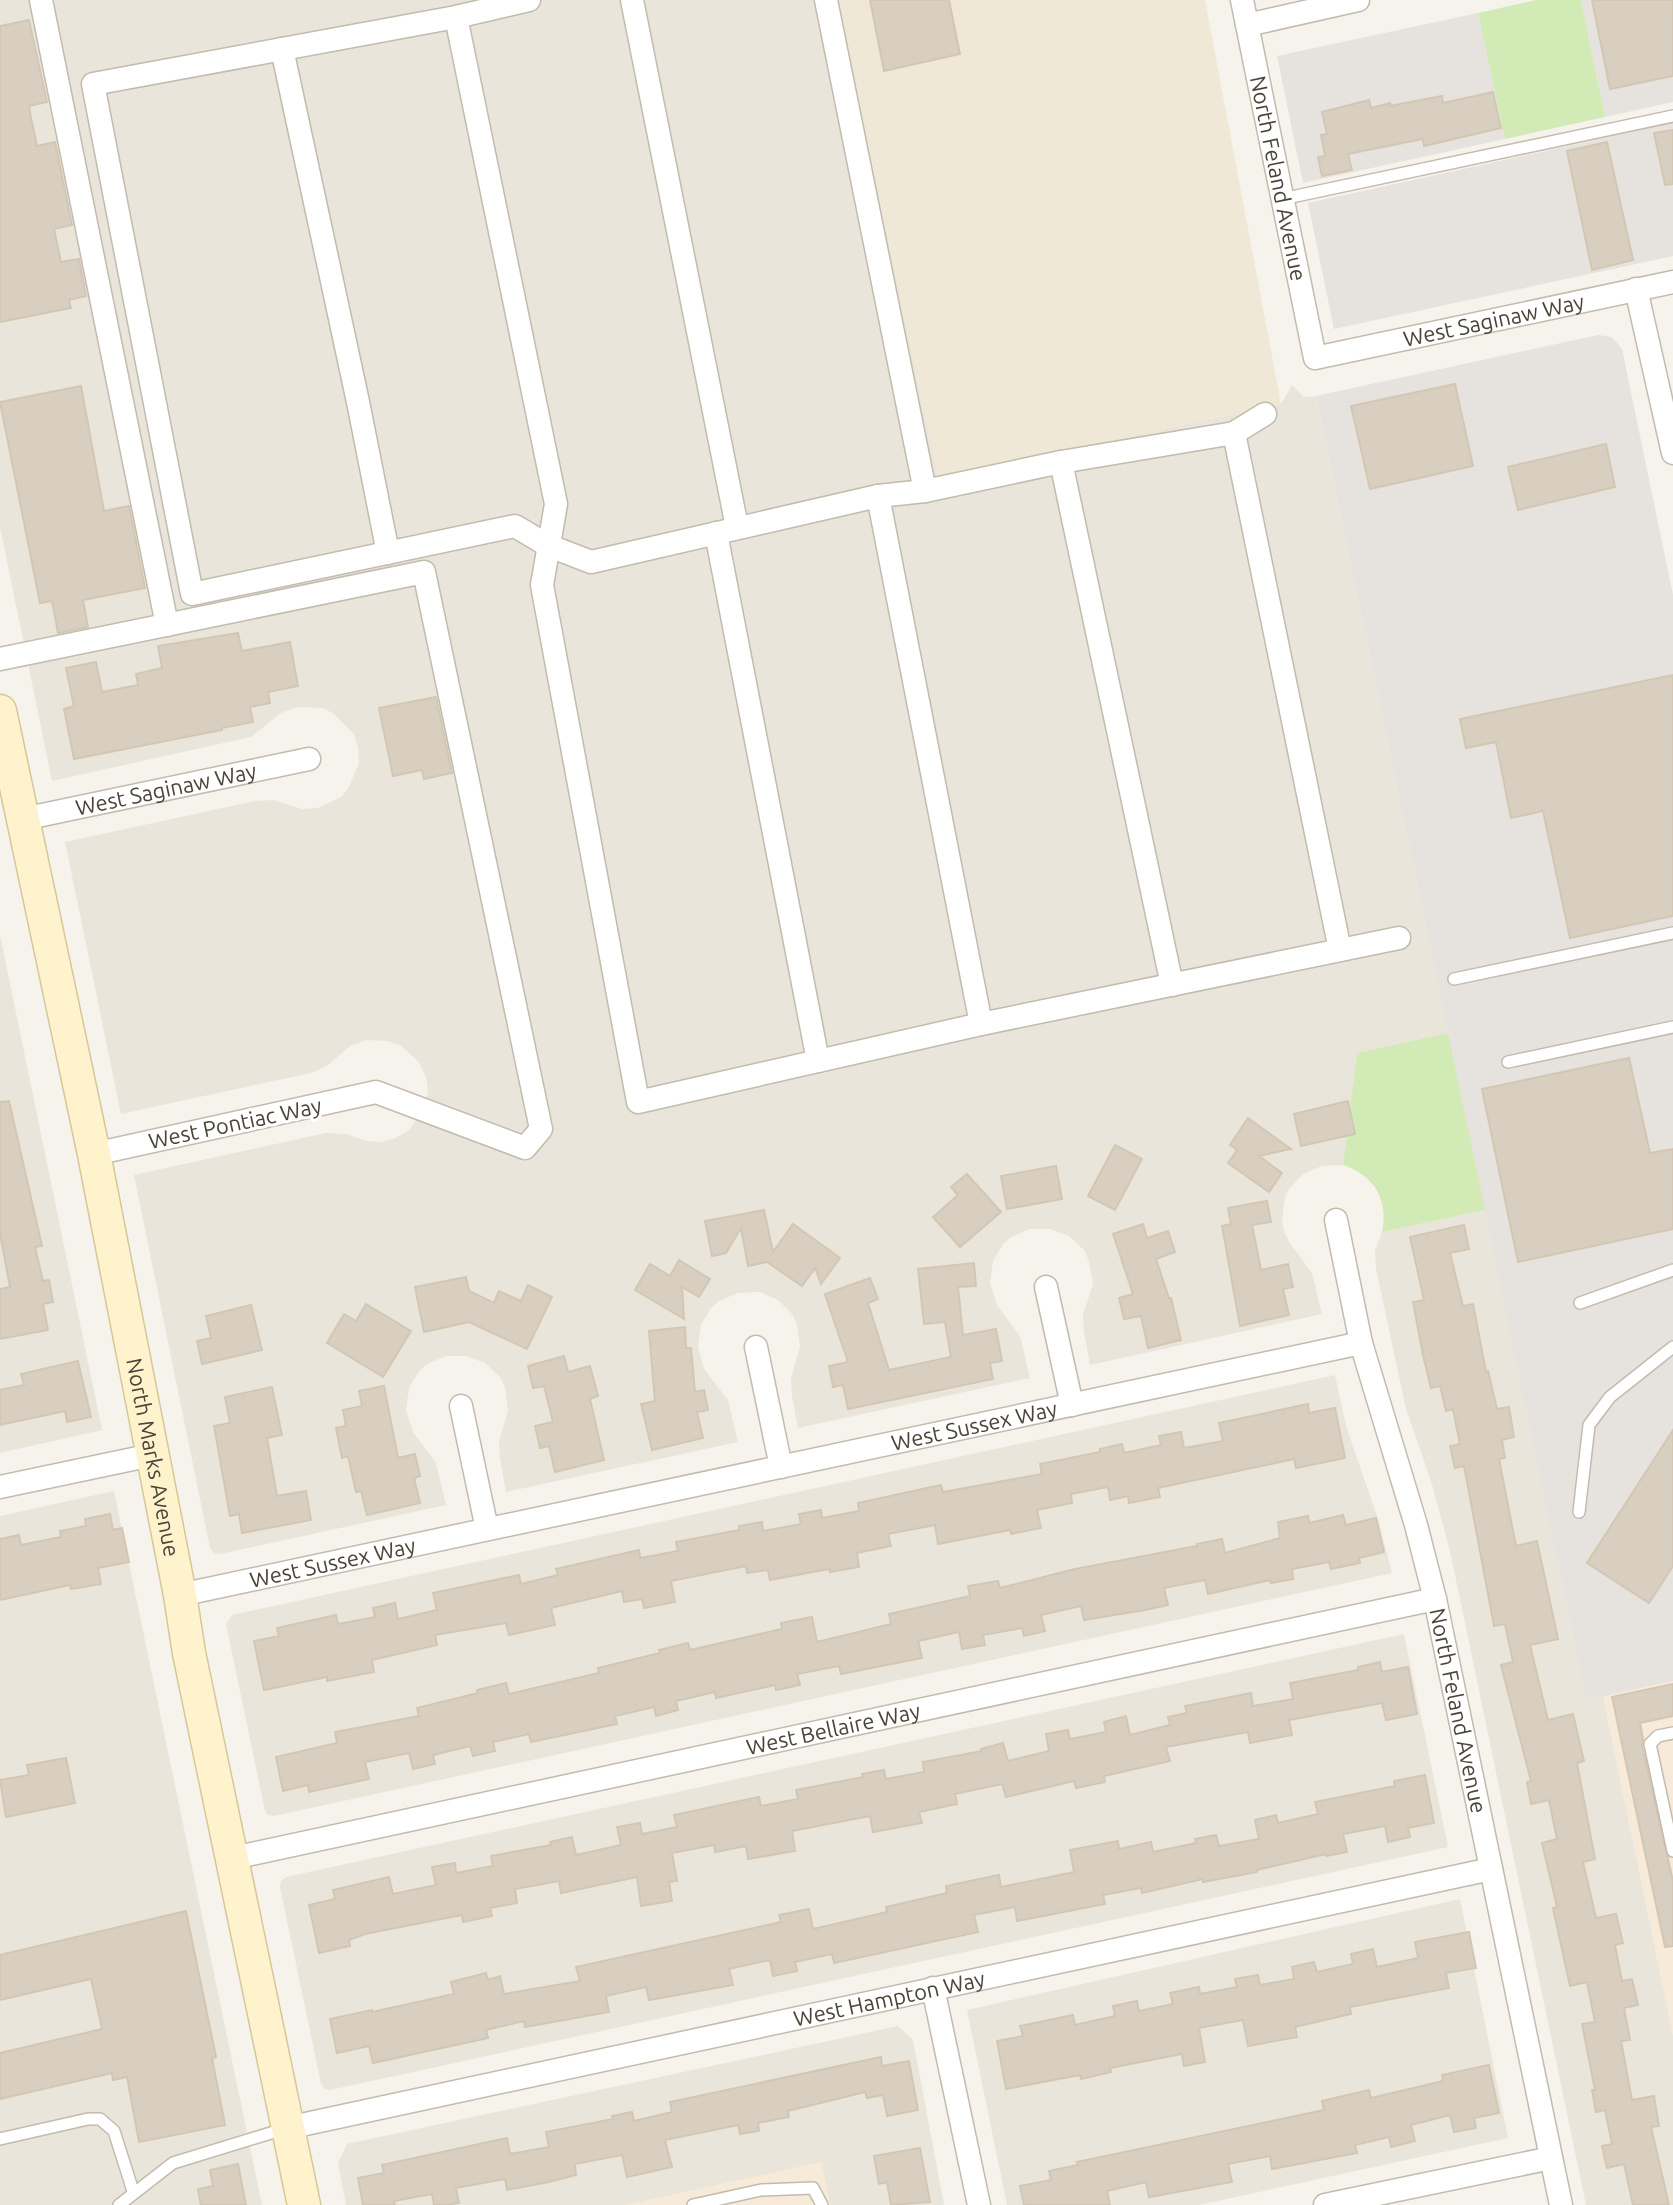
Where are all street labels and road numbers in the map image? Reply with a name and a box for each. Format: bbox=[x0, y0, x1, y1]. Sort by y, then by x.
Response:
street label: North Feland Avenue bbox=[1246, 73, 1312, 283]
street label: West Saginaw Way bbox=[1401, 288, 1587, 351]
street label: West Saginaw Way bbox=[73, 757, 259, 820]
street label: West Pontiac Way bbox=[146, 1092, 324, 1153]
street label: North Marks Avenue bbox=[122, 1356, 185, 1559]
street label: West Sussex Way bbox=[889, 1395, 1060, 1455]
street label: West Sussex Way bbox=[247, 1532, 418, 1592]
street label: North Feland Avenue bbox=[1425, 1606, 1492, 1815]
street label: West Bellaire Way bbox=[744, 1697, 923, 1759]
street label: West Hampton Way bbox=[791, 1965, 987, 2031]

